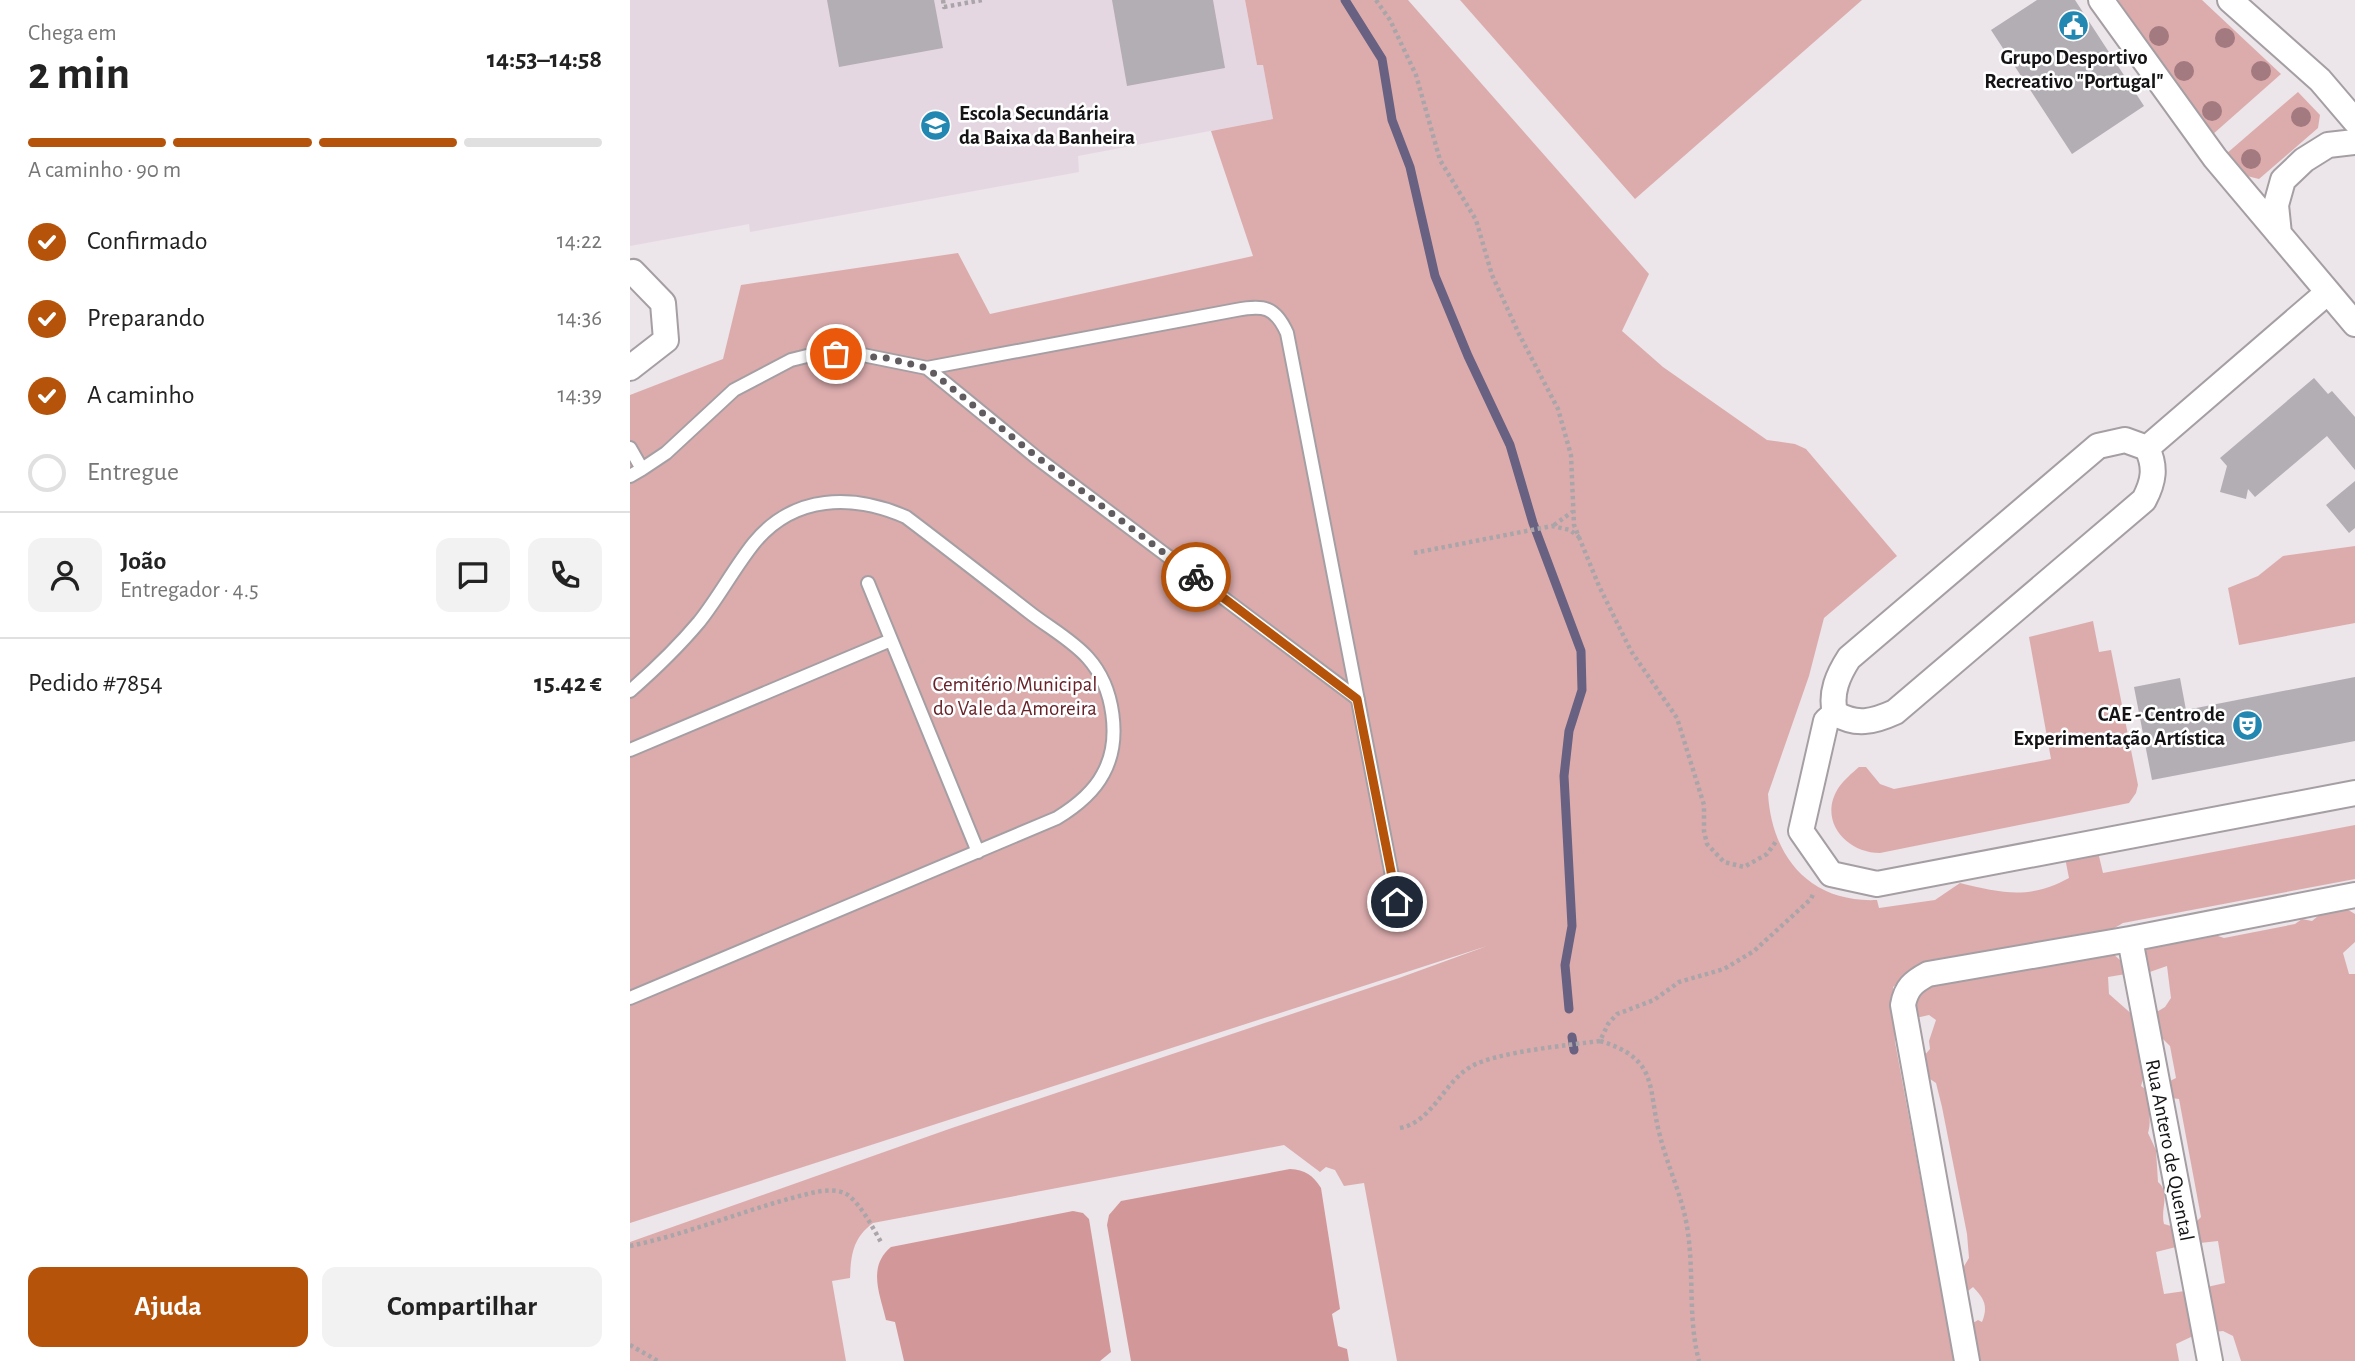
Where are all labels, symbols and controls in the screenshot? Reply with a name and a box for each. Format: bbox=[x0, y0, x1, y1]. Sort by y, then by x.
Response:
public building icon: Grupo Desportivo Recreativo "Portugal" bbox=[2057, 8, 2091, 42]
text: Chega em bbox=[28, 22, 117, 45]
text: 14:53–14:58 bbox=[487, 46, 602, 72]
place label: Grupo Desportivo Recreativo "Portugal" bbox=[1984, 47, 2164, 92]
text: 2 min bbox=[28, 51, 130, 97]
place label: Escola Secundária da Baixa da Banheira bbox=[959, 103, 1135, 148]
school or university icon: Escola Secundária da Baixa da Banheira bbox=[919, 108, 953, 142]
text: A caminho · 90 m bbox=[28, 159, 181, 182]
icon: check bbox=[28, 223, 66, 261]
text: Confirmado bbox=[87, 228, 208, 254]
text: 14:22 bbox=[557, 230, 602, 253]
icon: check bbox=[28, 300, 66, 338]
text: Preparando bbox=[87, 305, 205, 331]
text: 14:36 bbox=[557, 307, 602, 330]
pin bbox=[806, 324, 866, 384]
icon: bag bbox=[817, 335, 855, 373]
icon: check bbox=[28, 377, 66, 415]
text: A caminho bbox=[87, 382, 195, 408]
text: 14:39 bbox=[557, 384, 602, 407]
text: Entregue bbox=[87, 459, 179, 485]
button: person bbox=[28, 538, 102, 612]
button: chat bbox=[436, 538, 510, 612]
button: phone bbox=[528, 538, 602, 612]
courier bbox=[1161, 542, 1231, 612]
text: João bbox=[120, 548, 166, 574]
icon: bike bbox=[1177, 558, 1215, 596]
text: Entregador · 4.5 bbox=[120, 579, 259, 602]
text: Pedido #7854 bbox=[28, 670, 163, 696]
text: 15.42 € bbox=[534, 670, 602, 696]
park label: Cemitério Municipal do Vale da Amoreira bbox=[932, 674, 1098, 719]
place label: CAE - Centro de Experimentação Artística bbox=[2013, 704, 2225, 749]
theatre icon: CAE - Centro de Experimentação Artística bbox=[2231, 709, 2265, 743]
pin bbox=[1367, 872, 1427, 932]
icon: home bbox=[1378, 883, 1416, 921]
street label: Rua Antero de Quental bbox=[2142, 1057, 2197, 1243]
button: Ajuda bbox=[28, 1267, 308, 1347]
button: Compartilhar bbox=[322, 1267, 602, 1347]

